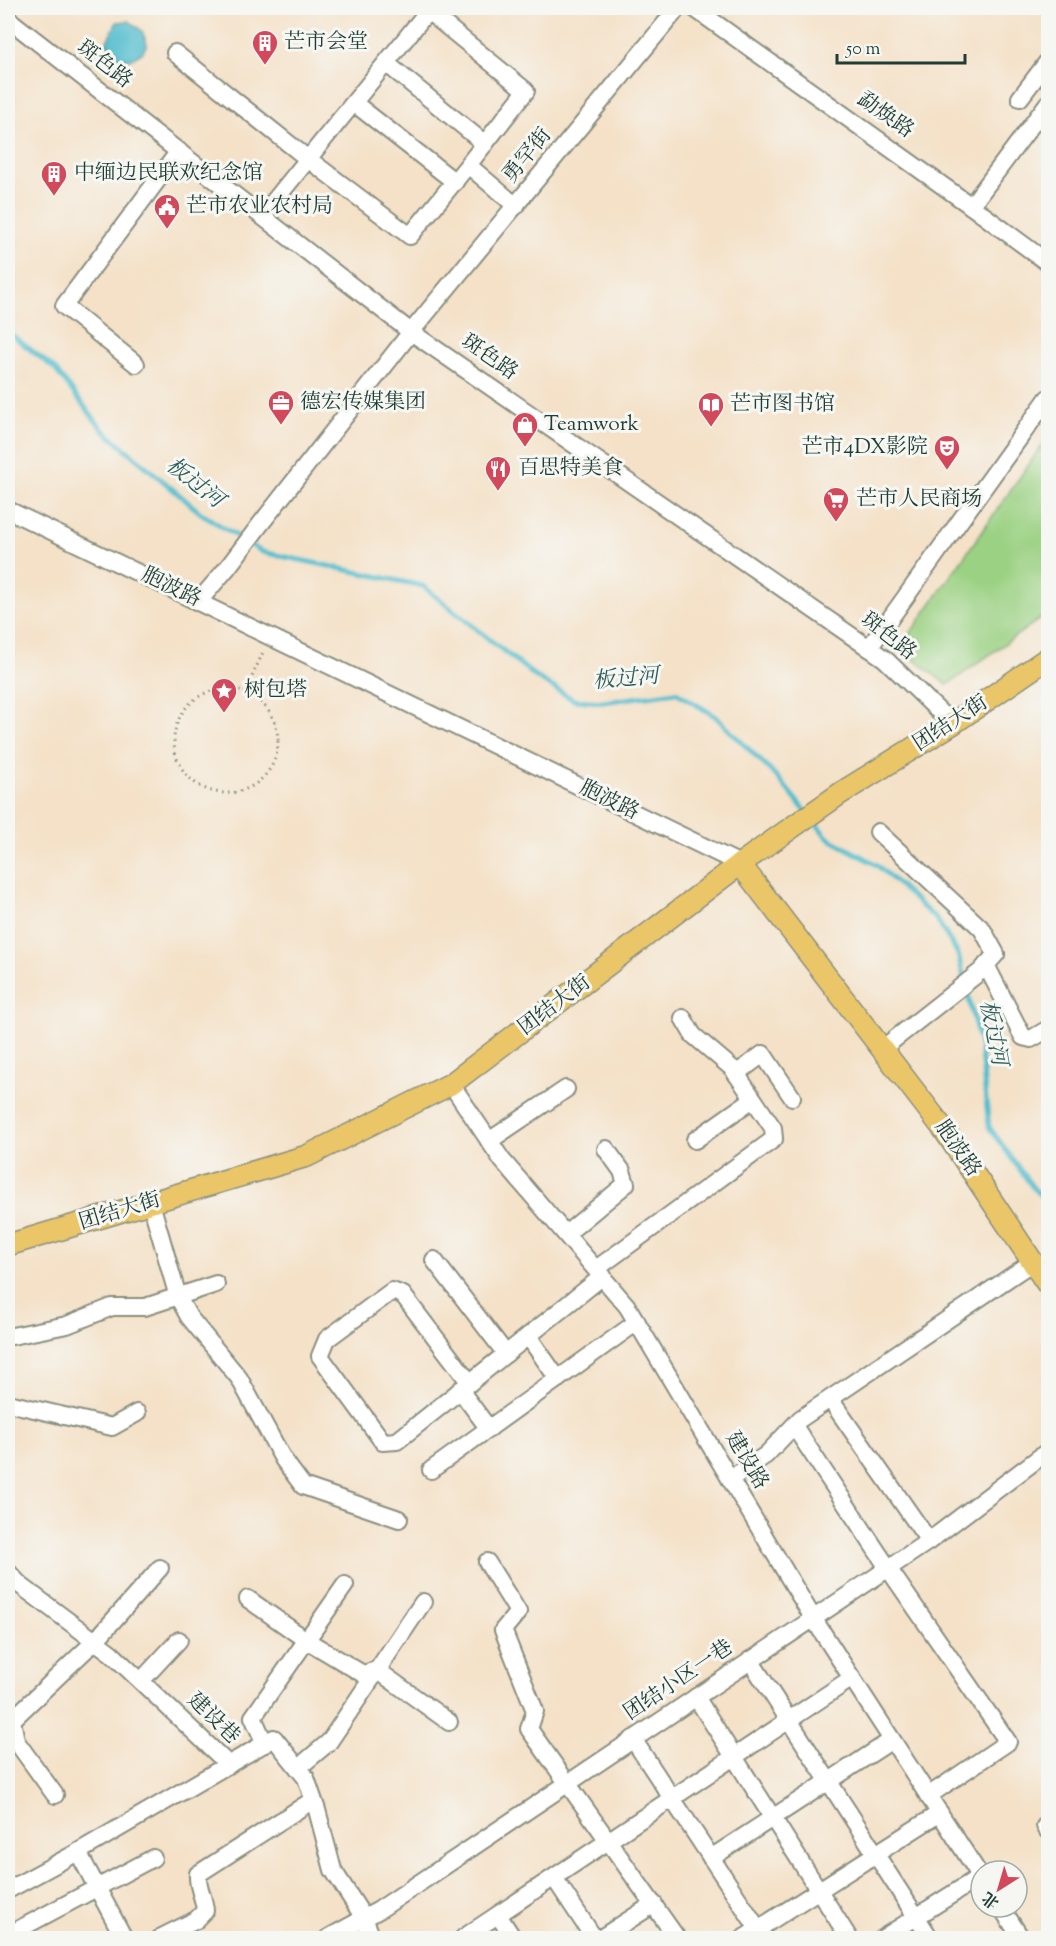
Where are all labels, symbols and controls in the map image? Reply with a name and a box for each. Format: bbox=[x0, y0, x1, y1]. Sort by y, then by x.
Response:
scale bar bbox=[837, 27, 964, 65]
building icon: 芒市会堂 bbox=[250, 28, 280, 66]
place label: 芒市会堂 bbox=[284, 28, 368, 58]
street label: 斑色路 bbox=[70, 34, 138, 96]
text: 50 m bbox=[845, 37, 881, 63]
street label: 勐焕路 bbox=[851, 86, 919, 146]
street label: 勇罕街 bbox=[497, 122, 559, 190]
building icon: 中缅边民联欢纪念馆 bbox=[39, 159, 69, 197]
place label: 中缅边民联欢纪念馆 bbox=[74, 159, 263, 189]
public building icon: 芒市农业农村局 bbox=[152, 192, 182, 230]
place label: 芒市农业农村局 bbox=[186, 192, 333, 222]
street label: 斑色路 bbox=[455, 328, 523, 388]
office icon: 德宏传媒集团 bbox=[266, 388, 296, 426]
place label: 德宏传媒集团 bbox=[300, 388, 426, 418]
library icon: 芒市图书馆 bbox=[696, 390, 726, 428]
place label: 芒市图书馆 bbox=[730, 390, 835, 420]
shop icon: Teamwork bbox=[510, 410, 540, 448]
place label: Teamwork bbox=[544, 410, 639, 440]
place label: 芒市4DX影院 bbox=[802, 433, 928, 463]
theatre icon: 芒市4DX影院 bbox=[932, 433, 962, 471]
water label: 板过河 bbox=[158, 451, 233, 519]
restaurant icon: 百思特美食 bbox=[483, 454, 513, 492]
place label: 百思特美食 bbox=[518, 454, 623, 484]
supermarket icon: 芒市人民商场 bbox=[821, 485, 851, 523]
place label: 芒市人民商场 bbox=[856, 485, 982, 515]
street label: 胞波路 bbox=[136, 561, 206, 615]
street label: 斑色路 bbox=[854, 606, 922, 668]
water label: 板过河 bbox=[592, 661, 664, 699]
place icon: 树包塔 bbox=[209, 676, 239, 714]
place label: 树包塔 bbox=[244, 676, 307, 706]
street label: 团结大街 bbox=[908, 689, 994, 759]
street label: 胞波路 bbox=[574, 774, 644, 828]
street label: 团结大街 bbox=[512, 969, 598, 1043]
water label: 板过河 bbox=[970, 998, 1015, 1072]
street label: 胞波路 bbox=[927, 1115, 987, 1183]
street label: 团结大街 bbox=[75, 1185, 165, 1239]
street label: 建设路 bbox=[717, 1426, 775, 1496]
street label: 团结小区一巷 bbox=[618, 1633, 740, 1729]
street label: 建设巷 bbox=[180, 1686, 246, 1752]
north arrow bbox=[969, 1859, 1029, 1919]
text: 北 bbox=[978, 1885, 1005, 1913]

